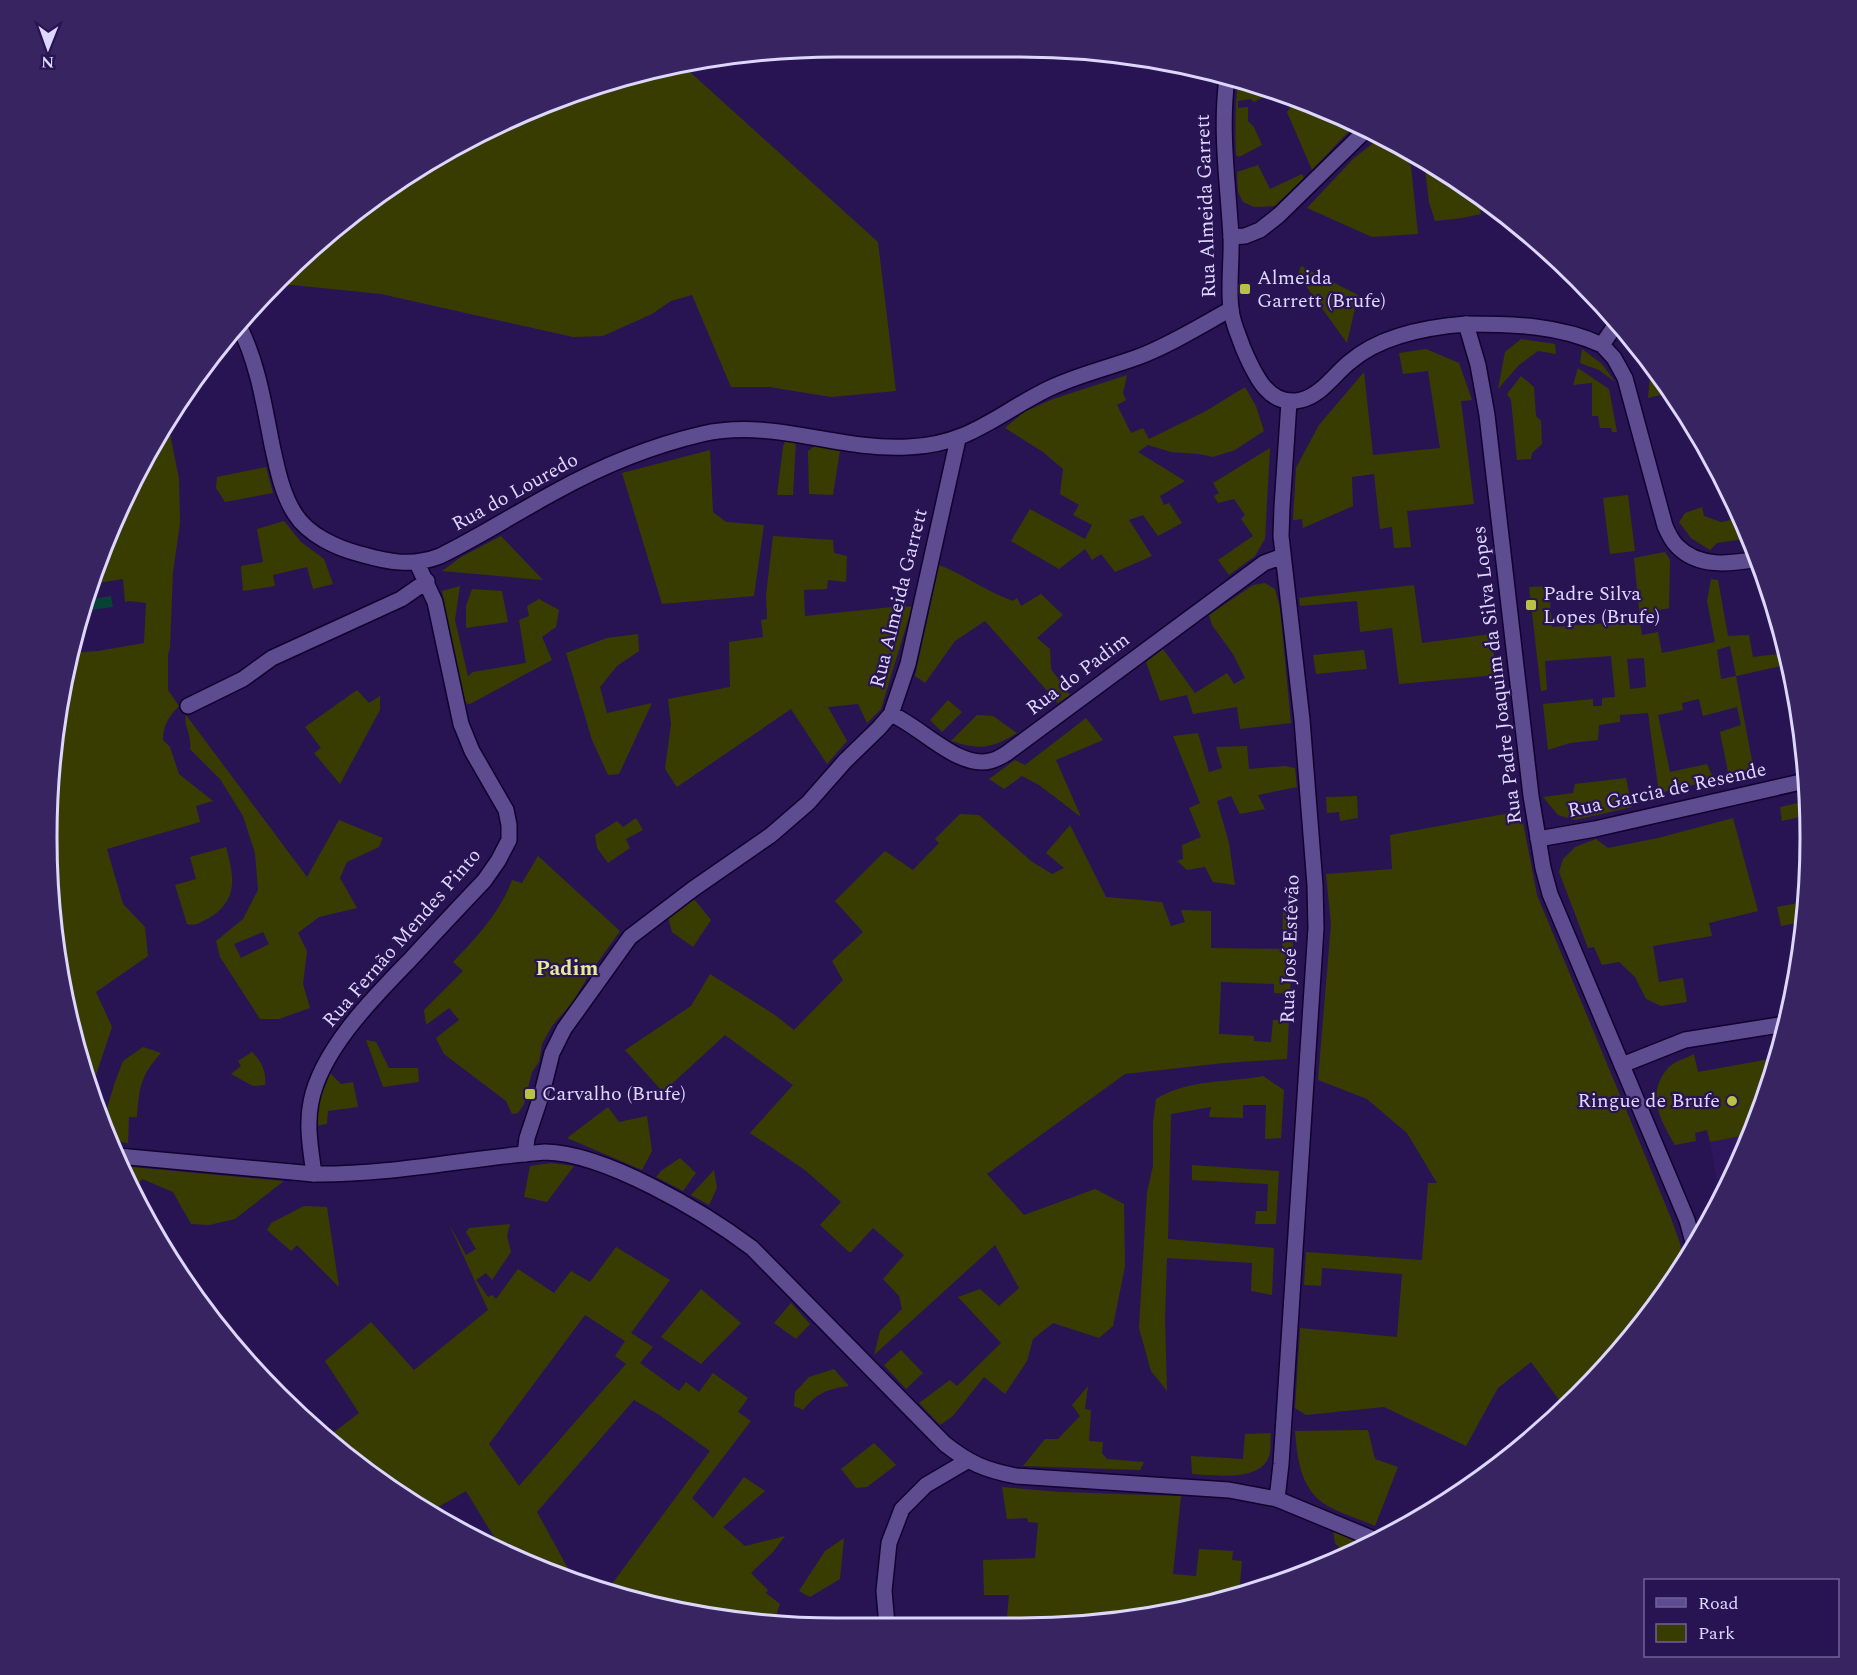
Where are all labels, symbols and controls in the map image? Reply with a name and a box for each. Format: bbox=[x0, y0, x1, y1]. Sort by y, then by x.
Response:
north arrow bbox=[18, 18, 78, 78]
text: N bbox=[41, 50, 54, 74]
street label: Rua Almeida Garrett bbox=[1188, 114, 1224, 298]
place label: Almeida Garrett (Brufe) bbox=[1257, 263, 1386, 316]
marker: Almeida Garrett (Brufe) bbox=[1238, 282, 1252, 296]
street label: Rua do Louredo bbox=[446, 445, 584, 539]
street label: Rua Almeida Garrett bbox=[862, 505, 936, 691]
street label: Rua Padre Joaquim da Silva Lopes bbox=[1464, 524, 1530, 826]
place label: Padre Silva Lopes (Brufe) bbox=[1543, 579, 1660, 632]
marker: Padre Silva Lopes (Brufe) bbox=[1524, 598, 1538, 612]
street label: Rua do Padim bbox=[1020, 625, 1136, 723]
street label: Rua Garcia de Resende bbox=[1565, 754, 1769, 826]
street label: Rua Fernão Mendes Pinto bbox=[315, 842, 489, 1034]
street label: Rua José Estêvão bbox=[1272, 874, 1308, 1024]
district label: Padim bbox=[535, 953, 599, 985]
place label: Carvalho (Brufe) bbox=[542, 1079, 686, 1109]
place label: Ringue de Brufe bbox=[1577, 1086, 1720, 1116]
marker: Carvalho (Brufe) bbox=[523, 1087, 537, 1101]
marker: Ringue de Brufe bbox=[1725, 1094, 1739, 1108]
legend bbox=[1644, 1579, 1839, 1657]
text: Road bbox=[1698, 1590, 1739, 1617]
text: Park bbox=[1698, 1620, 1735, 1647]

